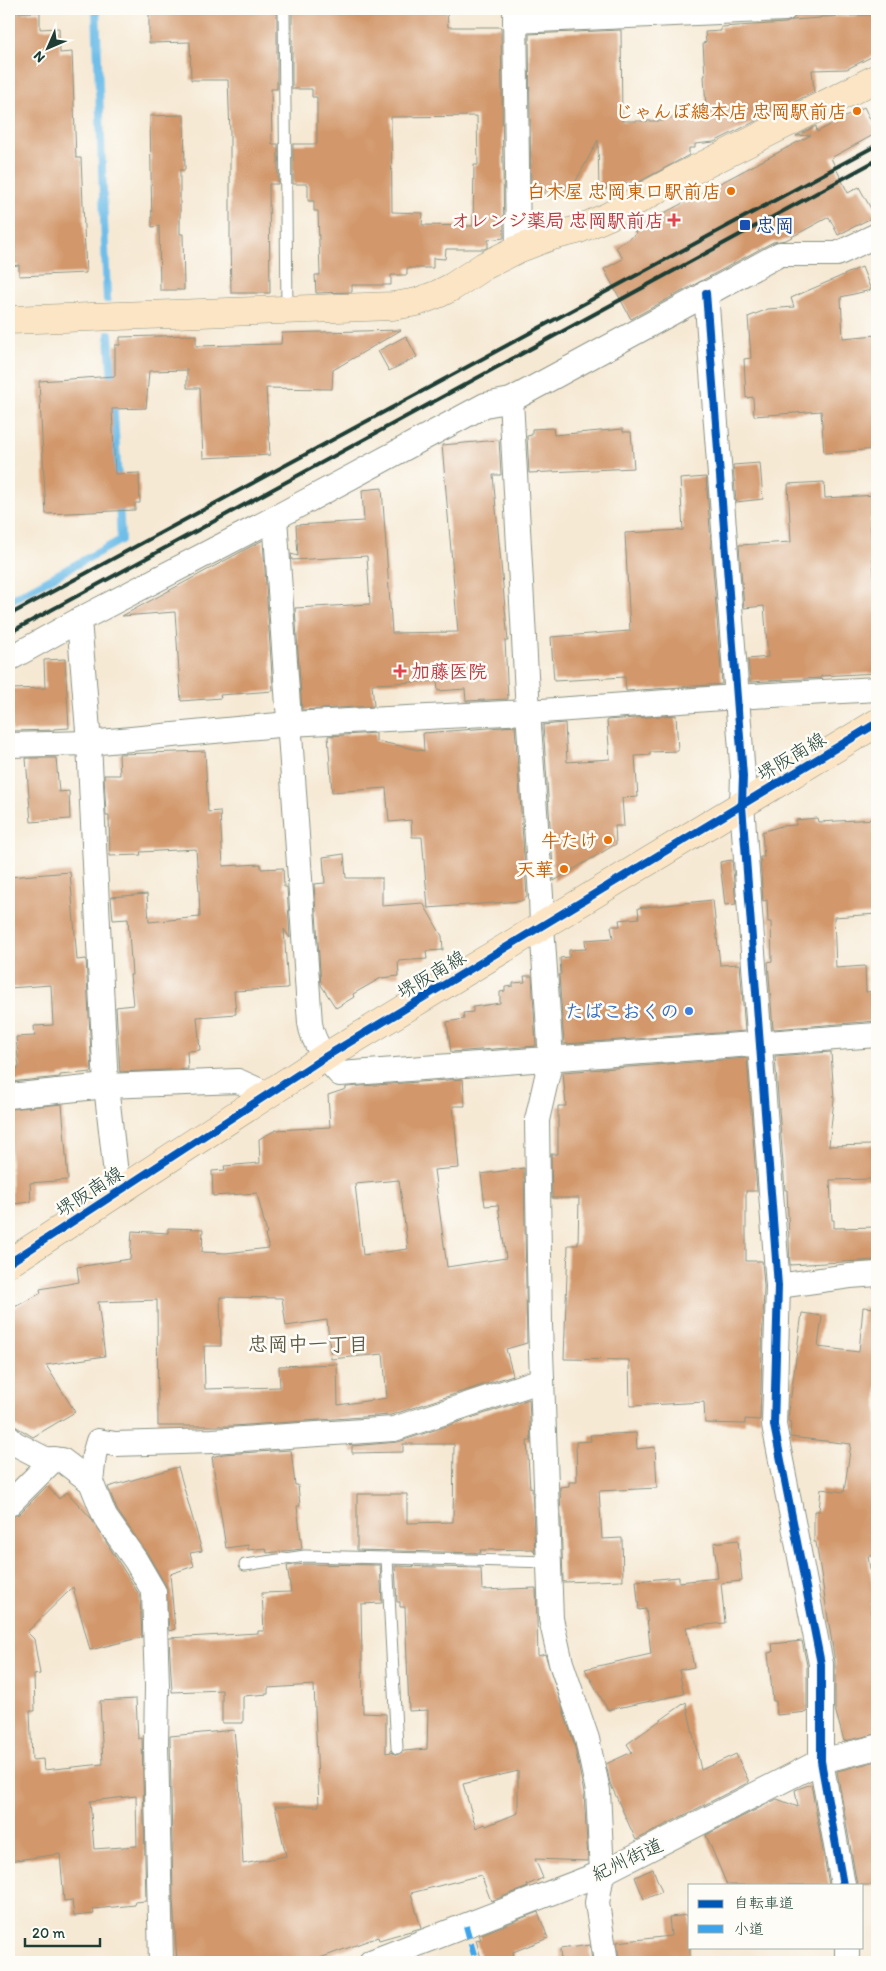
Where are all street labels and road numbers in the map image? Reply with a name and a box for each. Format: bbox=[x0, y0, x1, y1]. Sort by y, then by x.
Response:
street label: 堺阪南線 bbox=[753, 727, 830, 786]
street label: 堺阪南線 bbox=[393, 945, 470, 1004]
street label: 堺阪南線 bbox=[51, 1161, 127, 1222]
street label: 紀州街道 bbox=[588, 1833, 667, 1886]

